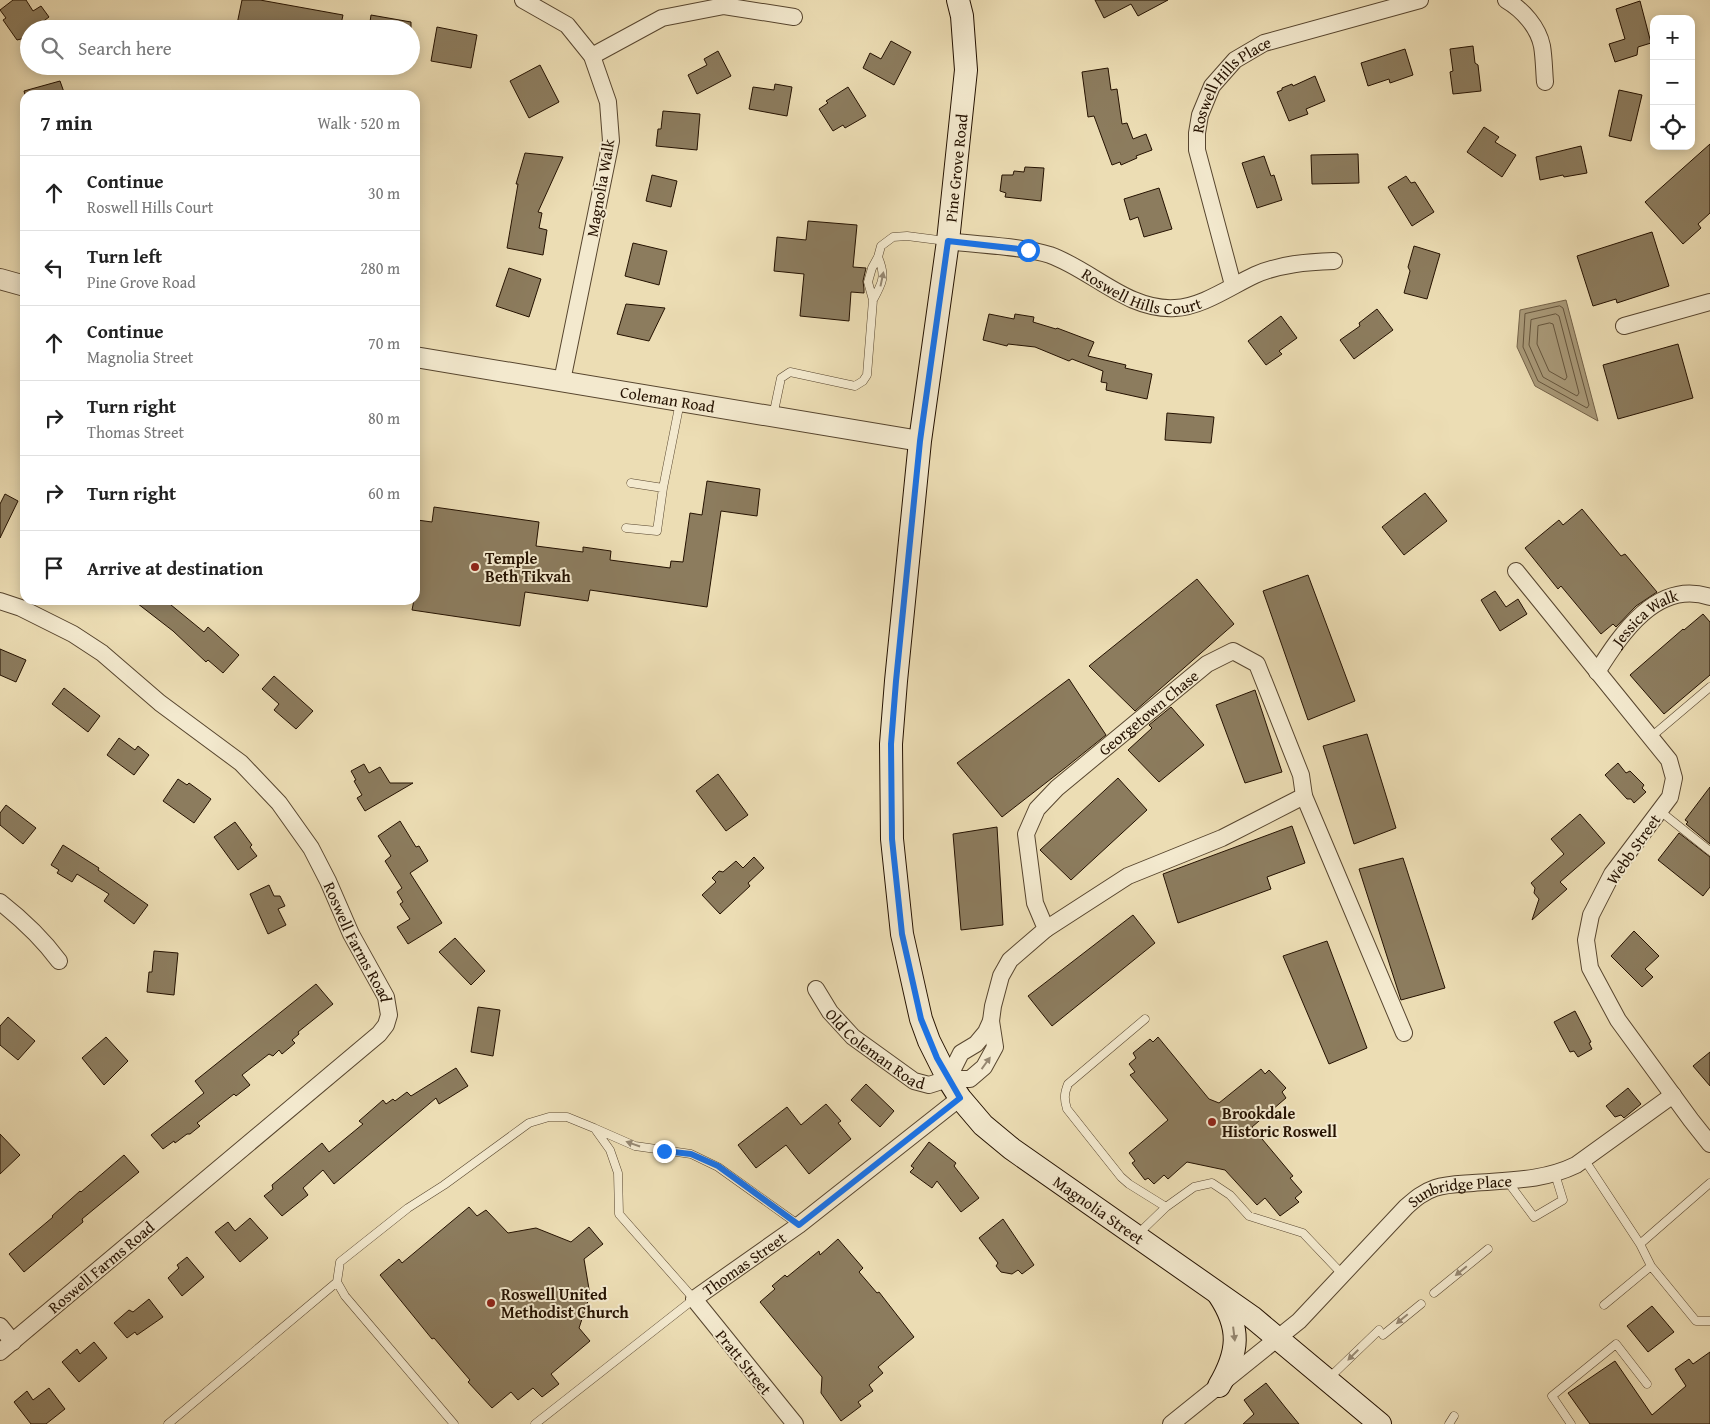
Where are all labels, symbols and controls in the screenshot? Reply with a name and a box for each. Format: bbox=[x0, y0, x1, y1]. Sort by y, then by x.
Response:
map controls bbox=[1650, 15, 1695, 150]
button: + bbox=[1650, 15, 1695, 60]
search box bbox=[20, 20, 420, 75]
street label: Roswell Hills Place bbox=[1185, 30, 1273, 135]
icon: search bbox=[38, 34, 66, 62]
text: Search here bbox=[78, 34, 172, 62]
button: − bbox=[1650, 60, 1695, 105]
button: locate bbox=[1650, 105, 1695, 150]
text: 7 min bbox=[40, 107, 92, 138]
text: Walk · 520 m bbox=[317, 111, 400, 135]
street label: Pine Grove Road bbox=[938, 112, 974, 223]
street label: Magnolia Walk bbox=[580, 136, 621, 239]
text: Continue bbox=[87, 167, 164, 195]
icon: ahead bbox=[40, 179, 68, 207]
text: 30 m bbox=[368, 181, 400, 205]
text: Roswell Hills Court bbox=[87, 195, 214, 219]
route start bbox=[1017, 239, 1040, 262]
text: Turn left bbox=[87, 242, 162, 270]
icon: left bbox=[40, 254, 68, 282]
text: 280 m bbox=[360, 256, 400, 280]
street label: Roswell Hills Court bbox=[1077, 262, 1205, 320]
text: Pine Grove Road bbox=[87, 270, 196, 294]
one-way arrow bbox=[878, 271, 886, 286]
text: Continue bbox=[87, 317, 164, 345]
icon: ahead bbox=[40, 329, 68, 357]
text: 70 m bbox=[368, 331, 400, 355]
text: Magnolia Street bbox=[87, 345, 193, 369]
street label: Coleman Road bbox=[618, 379, 717, 419]
text: Turn right bbox=[87, 392, 176, 420]
icon: right bbox=[40, 404, 68, 432]
text: 80 m bbox=[368, 406, 400, 430]
text: Thomas Street bbox=[87, 420, 184, 444]
icon: right bbox=[40, 479, 68, 507]
text: Turn right bbox=[87, 479, 176, 507]
text: 60 m bbox=[368, 481, 400, 505]
place label: Temple Beth Tikvah bbox=[485, 546, 571, 588]
icon: arrive bbox=[40, 554, 68, 582]
text: Arrive at destination bbox=[87, 554, 263, 582]
marker: Temple Beth Tikvah bbox=[469, 561, 481, 573]
street label: Jessica Walk bbox=[1605, 583, 1682, 653]
street label: Georgetown Chase bbox=[1093, 664, 1204, 761]
street label: Webb Street bbox=[1600, 809, 1666, 889]
street label: Roswell Farms Road bbox=[318, 878, 399, 1004]
street label: Old Coleman Road bbox=[820, 1003, 928, 1095]
one-way arrow bbox=[981, 1056, 991, 1070]
place label: Brookdale Historic Roswell bbox=[1222, 1101, 1337, 1143]
marker: Brookdale Historic Roswell bbox=[1206, 1116, 1218, 1128]
one-way arrow bbox=[625, 1140, 640, 1148]
route end bbox=[653, 1140, 676, 1163]
street label: Sunbridge Place bbox=[1402, 1168, 1513, 1213]
street label: Magnolia Street bbox=[1048, 1169, 1150, 1250]
street label: Roswell Farms Road bbox=[43, 1215, 160, 1319]
street label: Thomas Street bbox=[697, 1226, 791, 1301]
one-way arrow bbox=[1455, 1266, 1468, 1277]
place label: Roswell United Methodist Church bbox=[501, 1282, 629, 1324]
marker: Roswell United Methodist Church bbox=[485, 1297, 497, 1309]
one-way arrow bbox=[1396, 1314, 1409, 1325]
street label: Pratt Street bbox=[710, 1324, 778, 1400]
one-way arrow bbox=[1230, 1327, 1238, 1343]
one-way arrow bbox=[1348, 1349, 1360, 1361]

